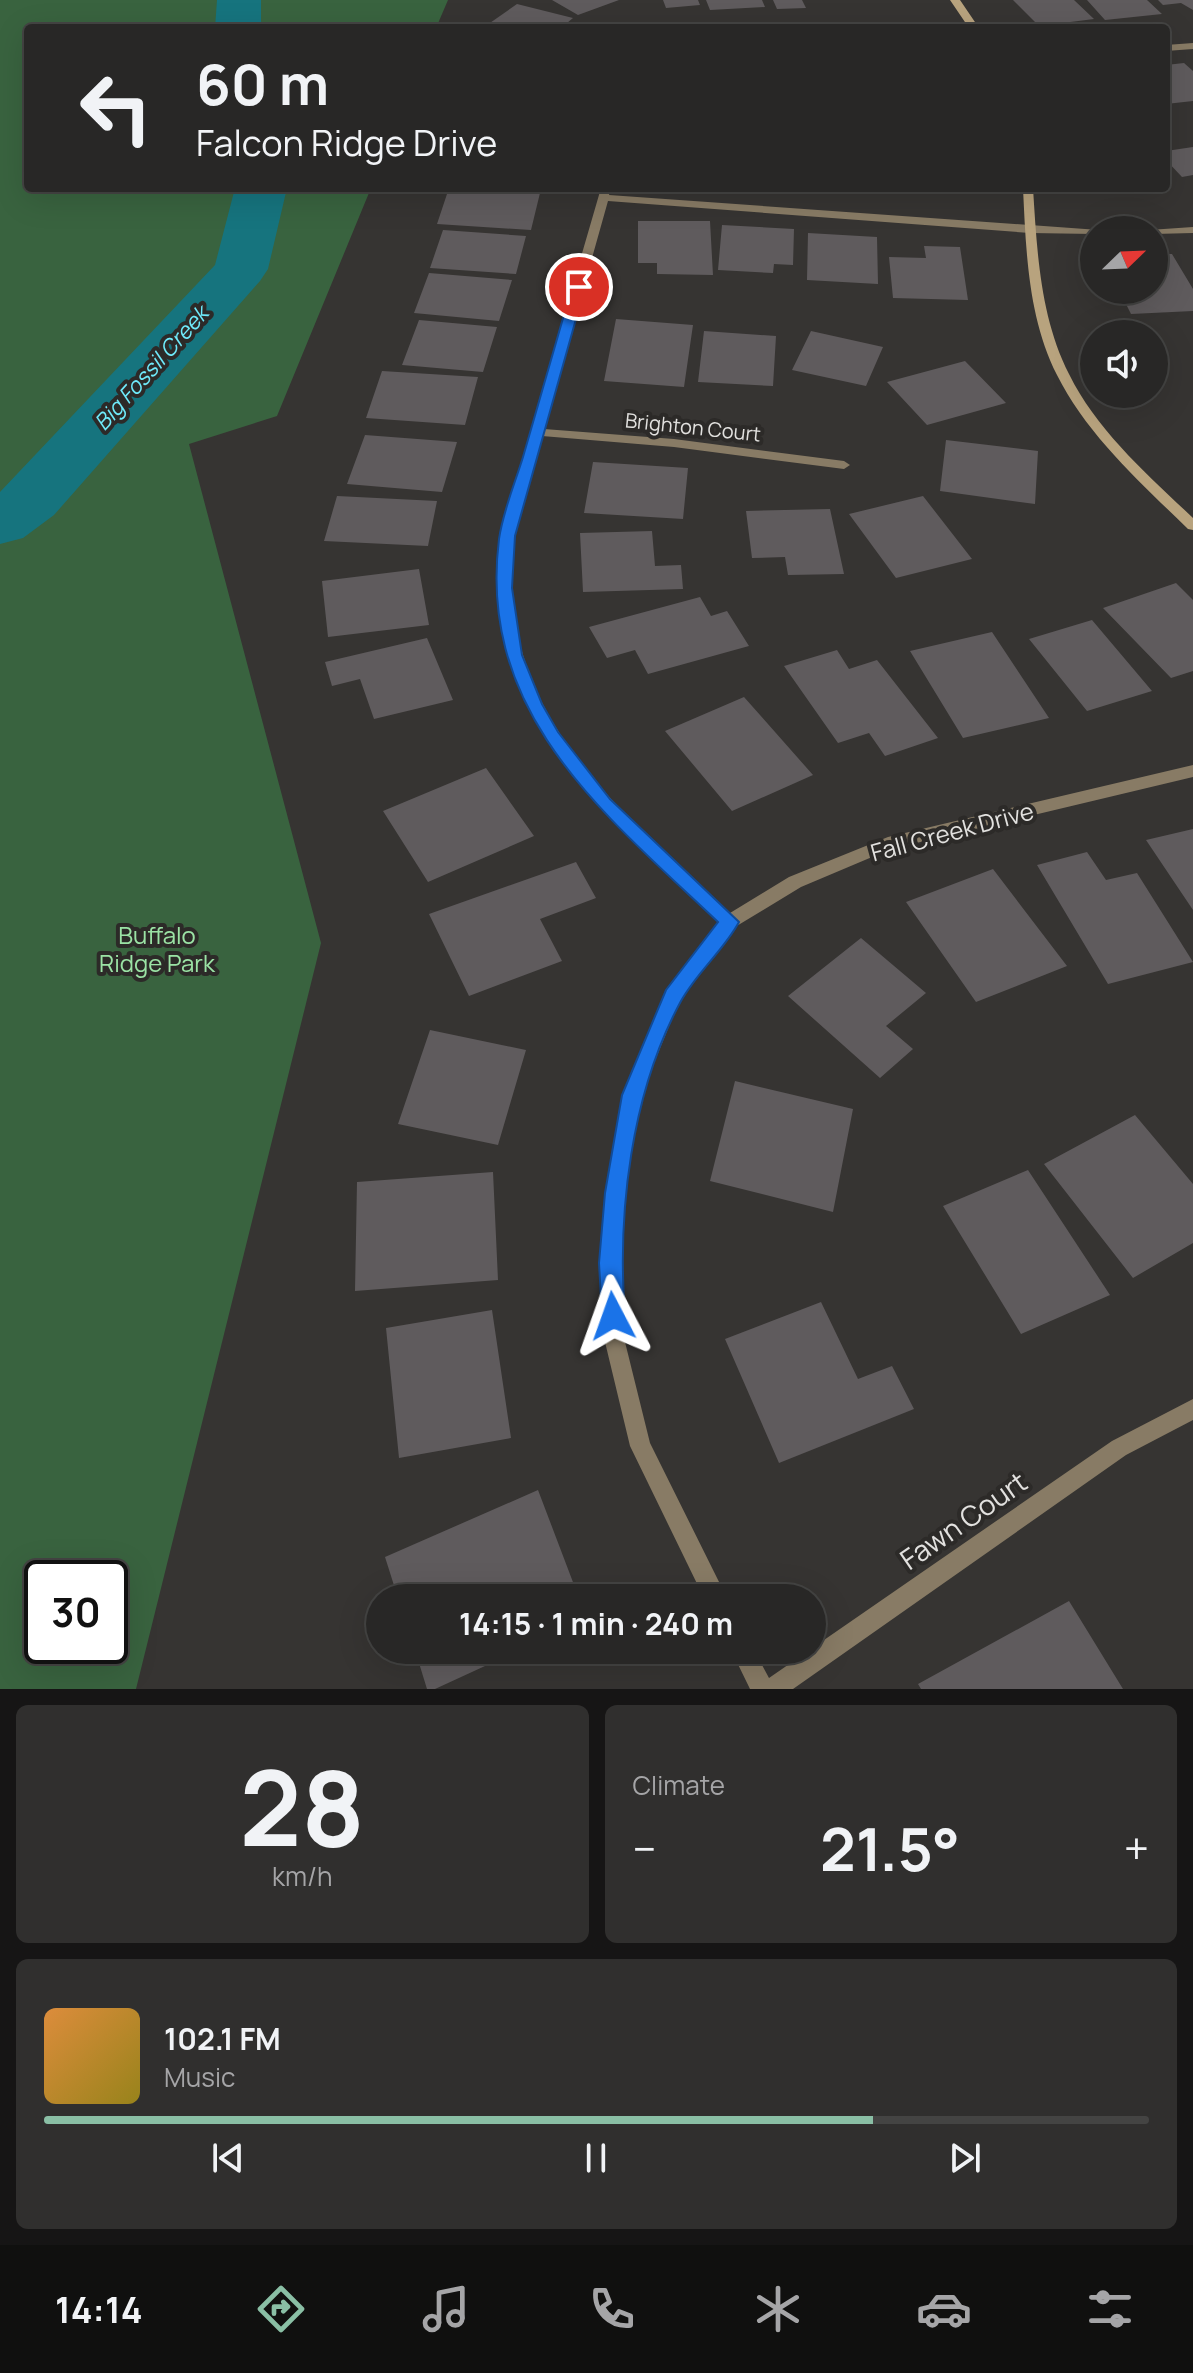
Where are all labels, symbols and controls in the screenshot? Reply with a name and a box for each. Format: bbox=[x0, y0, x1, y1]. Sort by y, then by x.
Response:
text: 60 m bbox=[196, 45, 329, 122]
icon: left bbox=[64, 56, 168, 160]
text: Falcon Ridge Drive bbox=[196, 118, 497, 167]
north arrow bbox=[1080, 216, 1168, 304]
map controls bbox=[1080, 216, 1168, 408]
pin bbox=[545, 253, 613, 321]
icon: arrive bbox=[557, 265, 601, 309]
water label: Big Fossil Creek bbox=[87, 297, 217, 437]
button: sound bbox=[1080, 320, 1168, 408]
street label: Brighton Court bbox=[624, 406, 762, 448]
street label: Fall Creek Drive bbox=[867, 793, 1037, 869]
park label: Buffalo Ridge Park bbox=[99, 918, 216, 979]
position arrow bbox=[571, 1274, 655, 1358]
street label: Fawn Court bbox=[892, 1462, 1034, 1578]
speed limit sign: 30 bbox=[24, 1560, 128, 1664]
text: 14:15 · 1 min · 240 m bbox=[459, 1603, 733, 1644]
text: 28 bbox=[239, 1735, 365, 1877]
text: Climate bbox=[633, 1767, 725, 1803]
text: 21.5° bbox=[820, 1807, 960, 1889]
text: − bbox=[633, 1818, 656, 1878]
text: + bbox=[1124, 1818, 1149, 1878]
text: km/h bbox=[272, 1858, 332, 1894]
text: 102.1 FM bbox=[164, 2018, 281, 2059]
text: Music bbox=[164, 2059, 235, 2095]
icon: previous bbox=[206, 2136, 250, 2180]
icon: pause bbox=[574, 2136, 618, 2180]
icon: next bbox=[943, 2136, 987, 2180]
icon: directions bbox=[253, 2281, 309, 2337]
icon: music bbox=[418, 2281, 474, 2337]
icon: phone bbox=[584, 2281, 640, 2337]
icon: climate bbox=[750, 2281, 806, 2337]
icon: car bbox=[916, 2281, 972, 2337]
icon: filters bbox=[1082, 2281, 1138, 2337]
text: 14:14 bbox=[55, 2285, 143, 2334]

